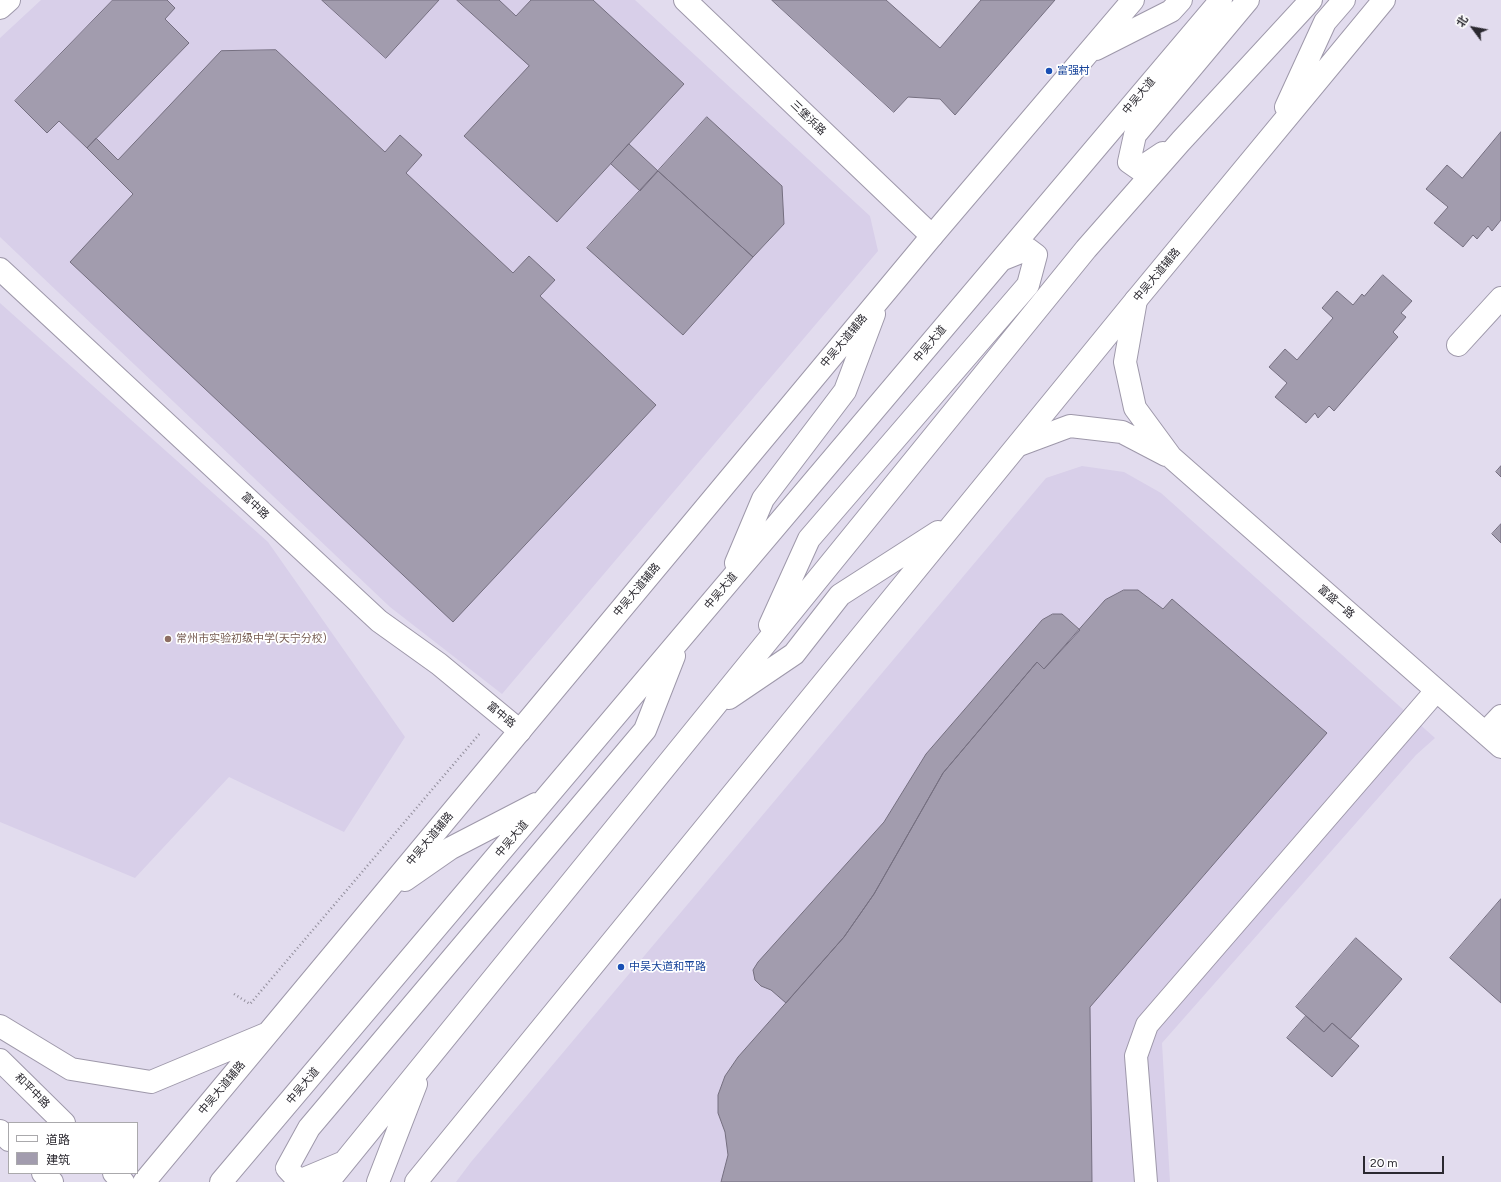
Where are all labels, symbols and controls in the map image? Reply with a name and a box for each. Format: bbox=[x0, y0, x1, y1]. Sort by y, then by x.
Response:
north arrow bbox=[1453, 8, 1493, 48]
text: 北 bbox=[1454, 13, 1471, 29]
place label: 富强村 bbox=[1057, 64, 1090, 78]
marker: 富强村 bbox=[1044, 66, 1054, 76]
street label: 中吴大道 bbox=[1120, 75, 1158, 117]
street label: 三堡浜路 bbox=[788, 98, 828, 138]
street label: 中吴大道辅路 bbox=[1131, 245, 1183, 305]
street label: 中吴大道辅路 bbox=[818, 311, 870, 371]
street label: 中吴大道 bbox=[911, 323, 949, 365]
street label: 富中路 bbox=[238, 490, 272, 522]
street label: 中吴大道辅路 bbox=[611, 560, 663, 620]
street label: 中吴大道 bbox=[702, 570, 740, 612]
street label: 富盛一路 bbox=[1315, 583, 1357, 621]
place label: 常州市实验初级中学(天宁分校) bbox=[176, 632, 327, 646]
marker: 常州市实验初级中学(天宁分校) bbox=[163, 634, 173, 644]
street label: 富中路 bbox=[484, 699, 518, 731]
street label: 中吴大道辅路 bbox=[404, 809, 456, 869]
street label: 中吴大道 bbox=[493, 818, 531, 860]
place label: 中吴大道和平路 bbox=[629, 960, 706, 974]
marker: 中吴大道和平路 bbox=[616, 962, 626, 972]
street label: 中吴大道辅路 bbox=[196, 1058, 248, 1118]
street label: 中吴大道 bbox=[284, 1065, 322, 1107]
street label: 和平中路 bbox=[12, 1071, 52, 1111]
legend bbox=[8, 1122, 138, 1174]
text: 道路 bbox=[46, 1133, 70, 1147]
scale bar bbox=[1365, 1148, 1446, 1174]
text: 建筑 bbox=[46, 1153, 70, 1167]
text: 20 m bbox=[1370, 1156, 1398, 1170]

